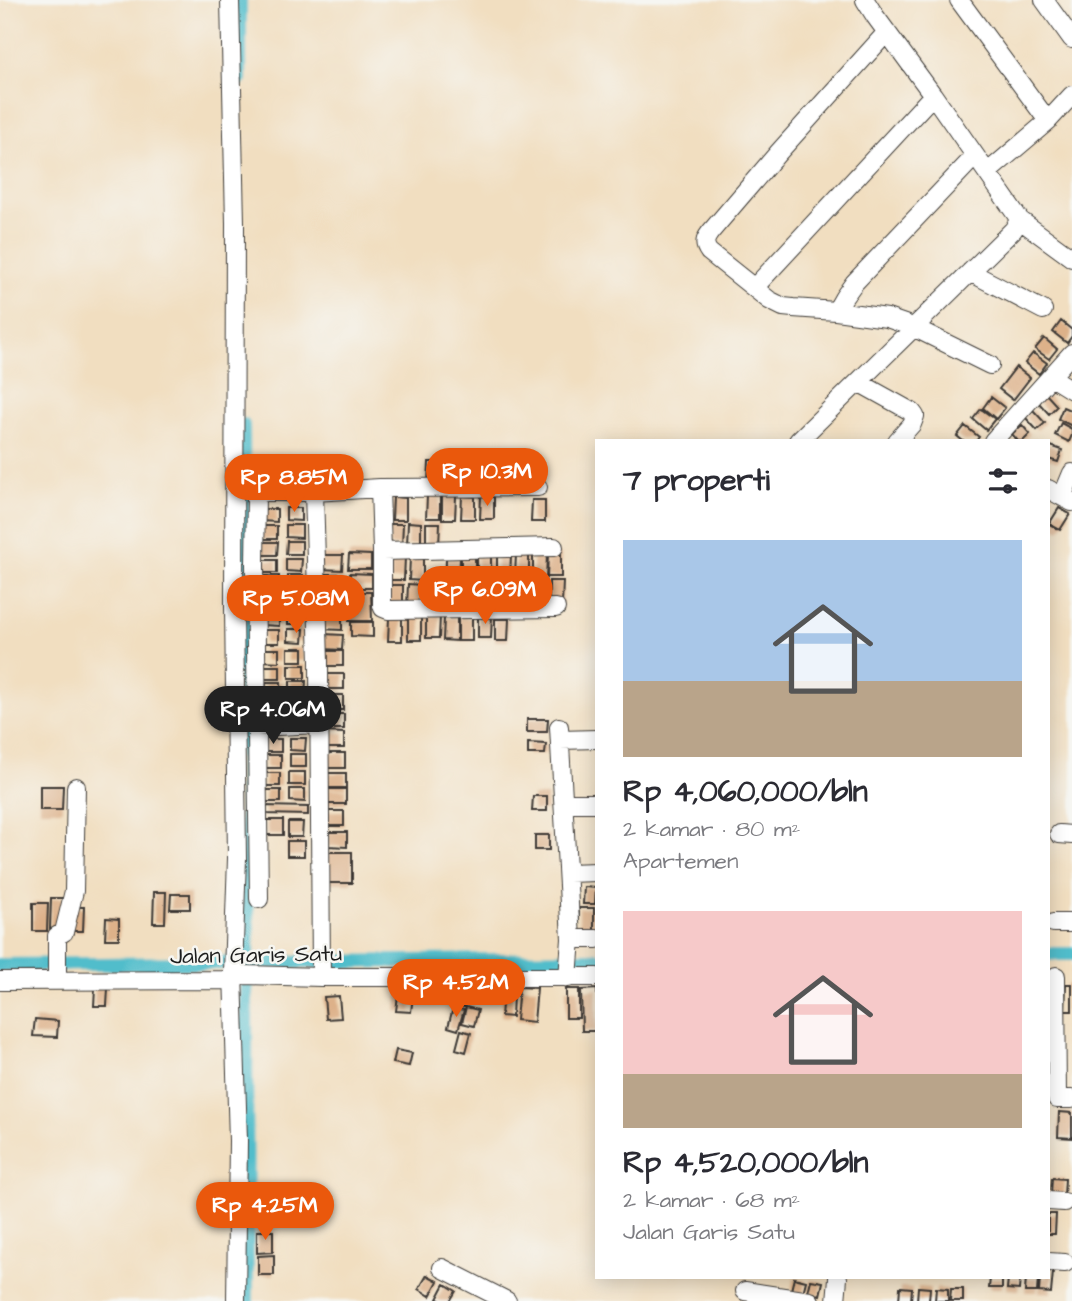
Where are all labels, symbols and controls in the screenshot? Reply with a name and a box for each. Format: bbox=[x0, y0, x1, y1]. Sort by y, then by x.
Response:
pin: Rp 10.3M bbox=[415, 448, 559, 508]
pin: Rp 8.85M bbox=[222, 454, 366, 514]
text: Rp 10.3M bbox=[442, 455, 532, 487]
text: 7 properti bbox=[623, 460, 770, 502]
text: Rp 8.85M bbox=[241, 461, 347, 493]
icon: filters bbox=[984, 462, 1022, 500]
pin: Rp 6.09M bbox=[413, 566, 557, 626]
text: Rp 6.09M bbox=[434, 573, 536, 605]
pin: Rp 5.08M bbox=[224, 576, 368, 635]
text: Rp 5.08M bbox=[243, 582, 349, 614]
icon: home bbox=[760, 586, 886, 712]
pin: Rp 4.06M bbox=[201, 686, 345, 746]
text: Rp 4.06M bbox=[220, 693, 326, 725]
text: Rp 4,060,000/bln bbox=[623, 771, 868, 813]
text: 2 kamar · 80 m² bbox=[623, 813, 800, 845]
text: Apartemen bbox=[623, 845, 739, 877]
street label: Jalan Garis Satu bbox=[170, 938, 342, 972]
icon: home bbox=[760, 957, 886, 1083]
pin: Rp 4.52M bbox=[384, 960, 528, 1019]
text: Rp 4.52M bbox=[403, 966, 509, 998]
text: Rp 4,520,000/bln bbox=[623, 1142, 869, 1184]
pin: Rp 4.25M bbox=[193, 1182, 337, 1242]
text: 2 kamar · 68 m² bbox=[623, 1184, 800, 1216]
text: Rp 4.25M bbox=[212, 1189, 318, 1221]
text: Jalan Garis Satu bbox=[623, 1216, 795, 1248]

